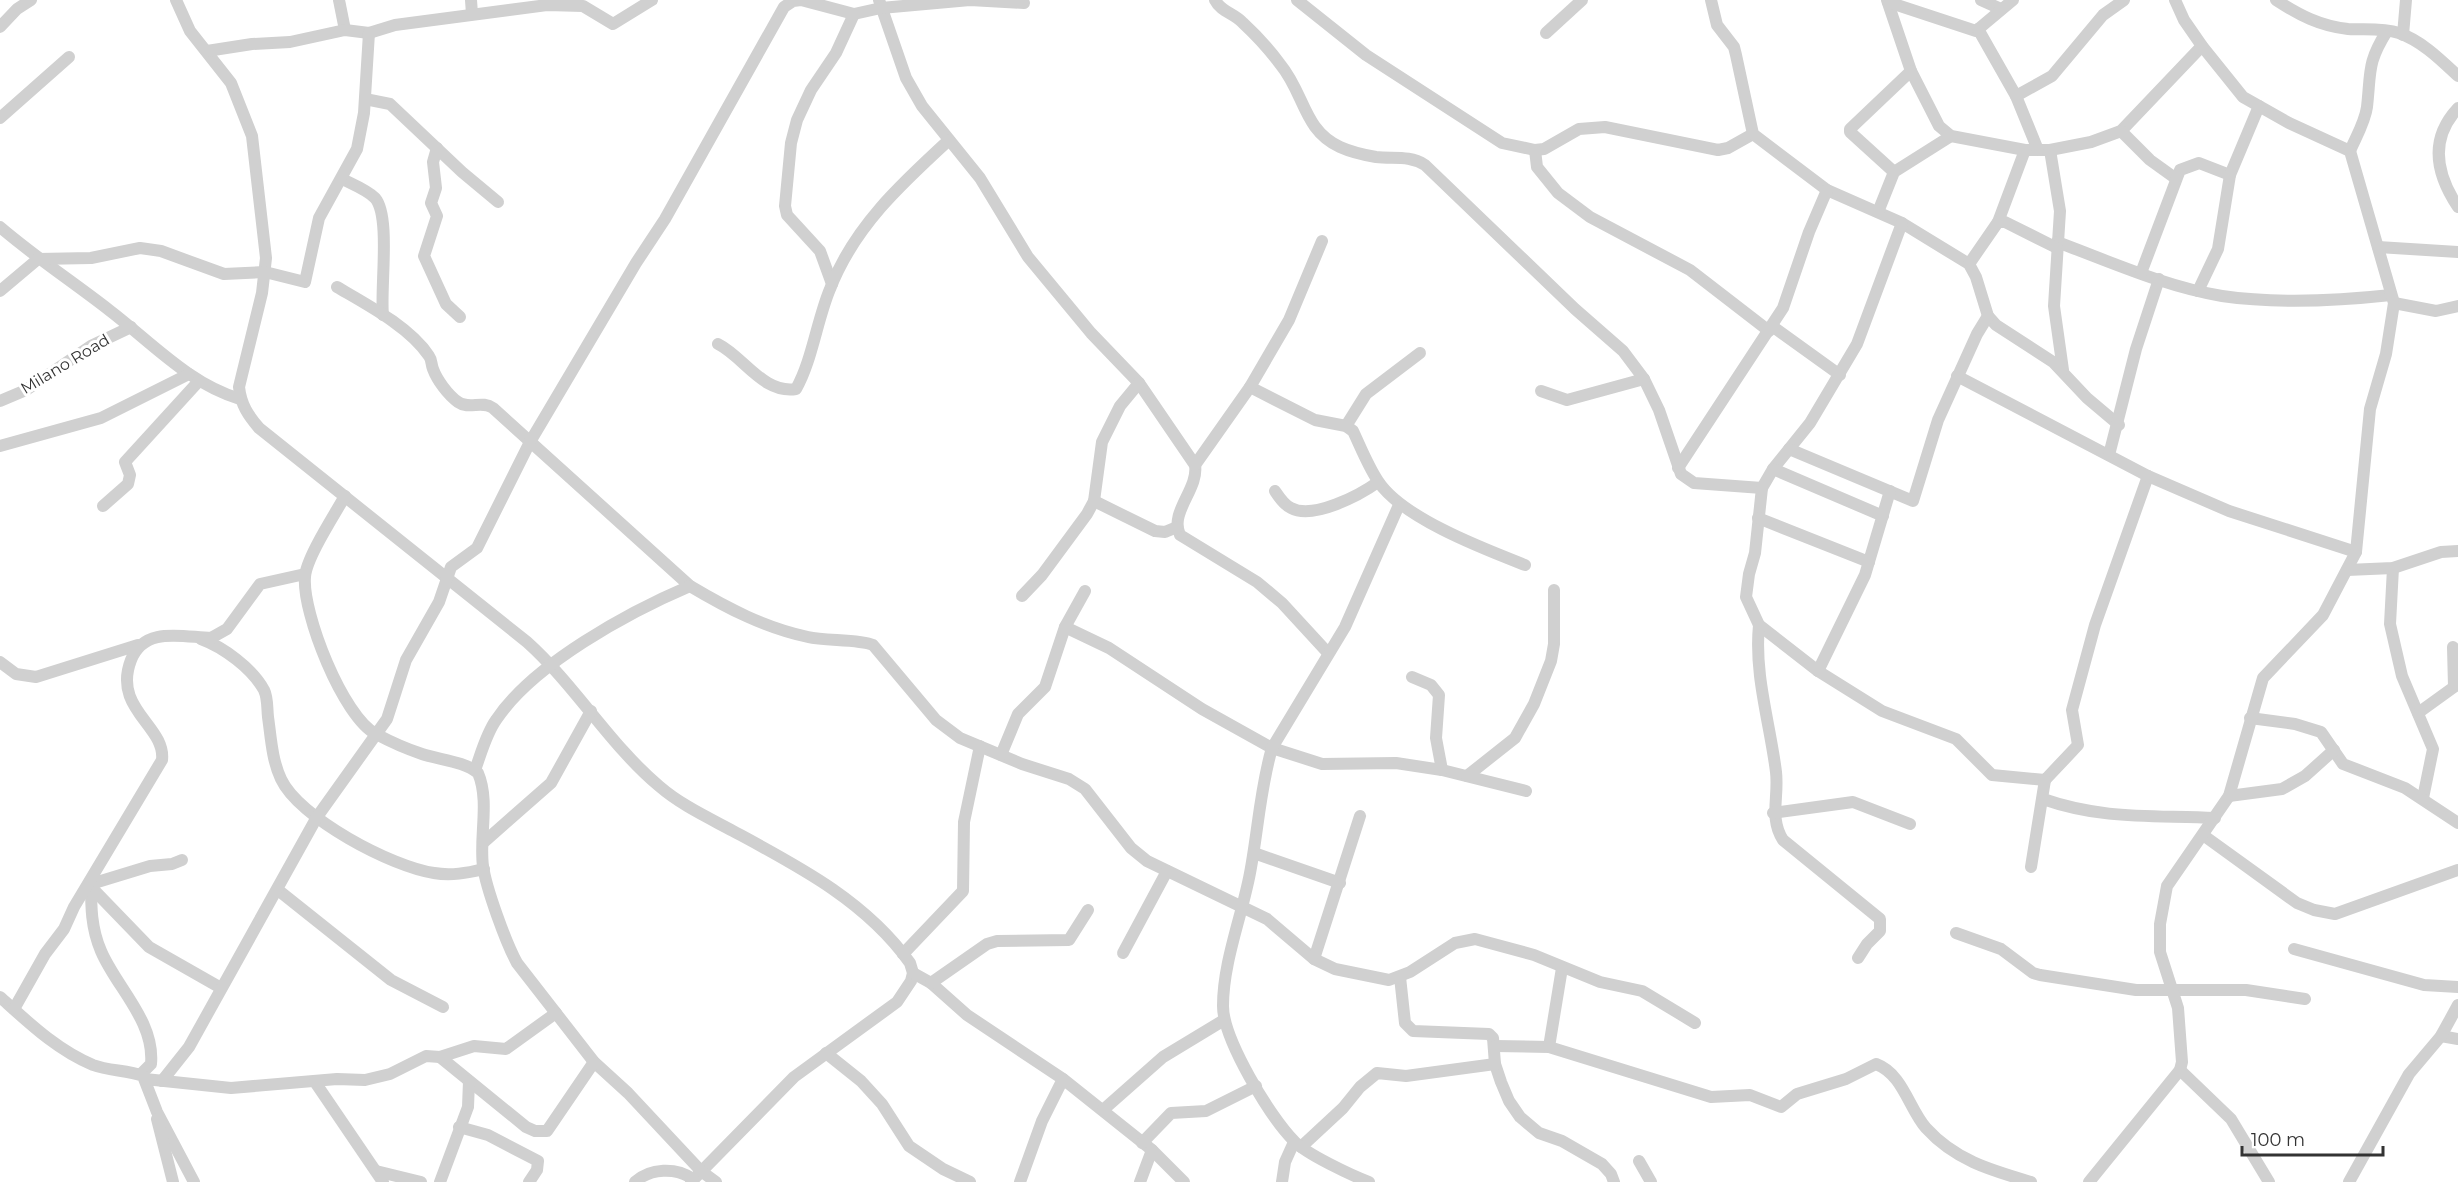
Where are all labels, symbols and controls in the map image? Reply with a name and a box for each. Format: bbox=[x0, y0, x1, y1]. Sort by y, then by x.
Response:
street label: Milano Road bbox=[17, 330, 113, 398]
scale bar bbox=[2242, 1119, 2383, 1157]
text: 100 m bbox=[2251, 1129, 2305, 1151]

